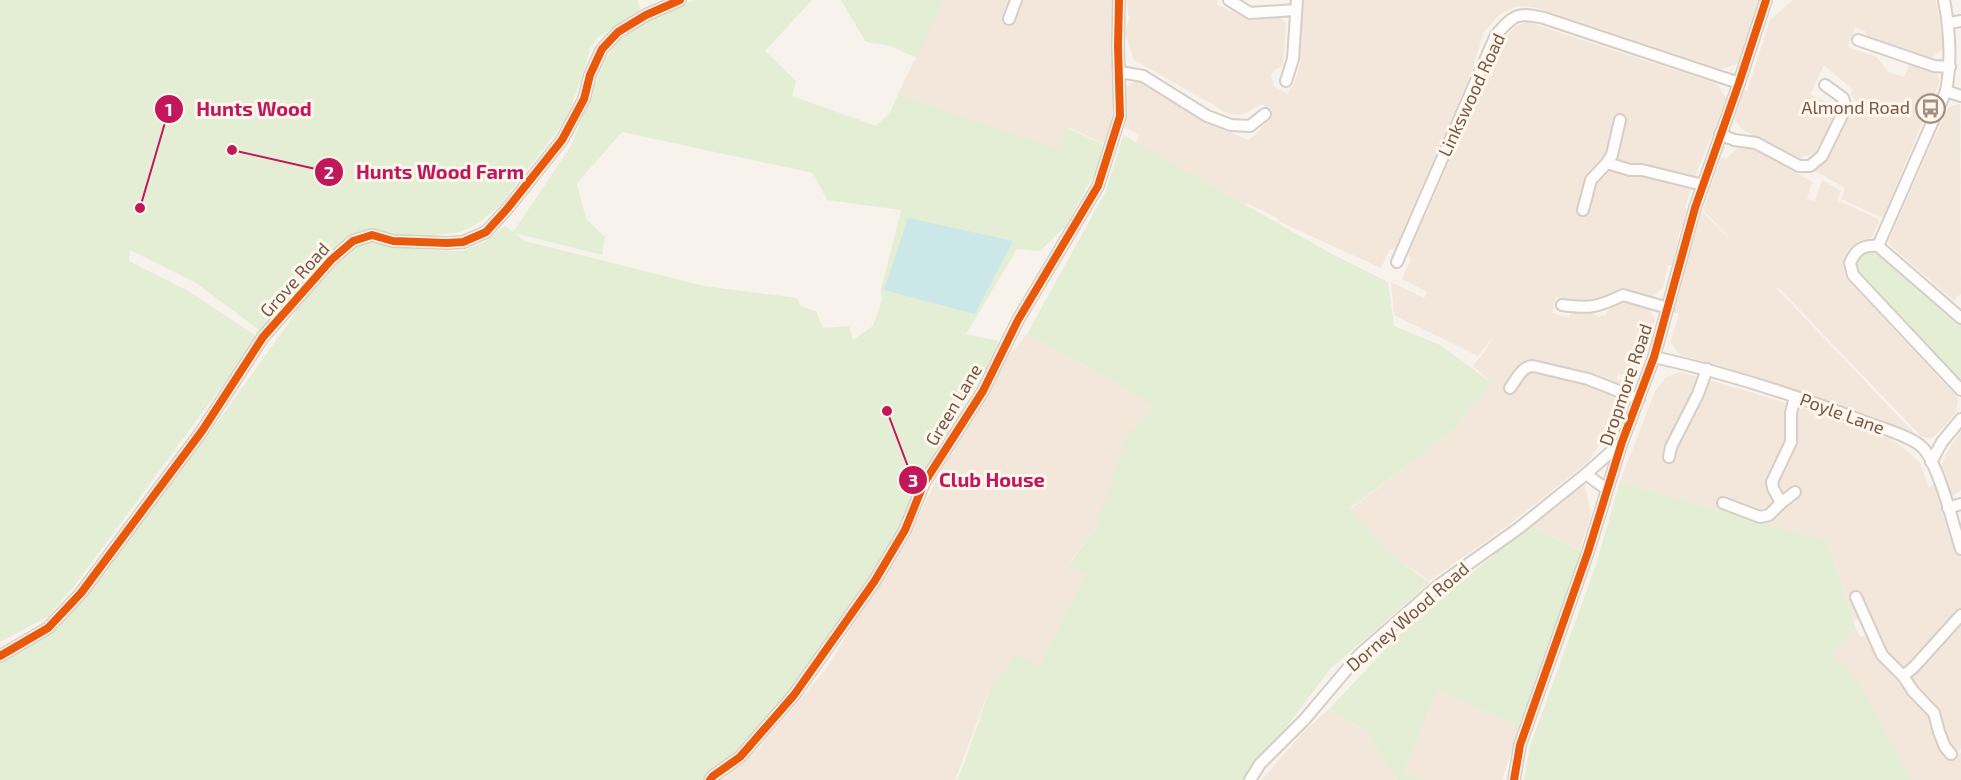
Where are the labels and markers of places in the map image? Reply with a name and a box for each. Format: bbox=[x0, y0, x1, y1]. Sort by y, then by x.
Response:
callout: Hunts Wood bbox=[154, 90, 324, 128]
bus stop icon: Almond Road bbox=[1915, 92, 1947, 124]
place label: Almond Road bbox=[1801, 96, 1910, 118]
callout: Hunts Wood Farm bbox=[314, 153, 536, 191]
callout: Club House bbox=[898, 461, 1057, 499]

